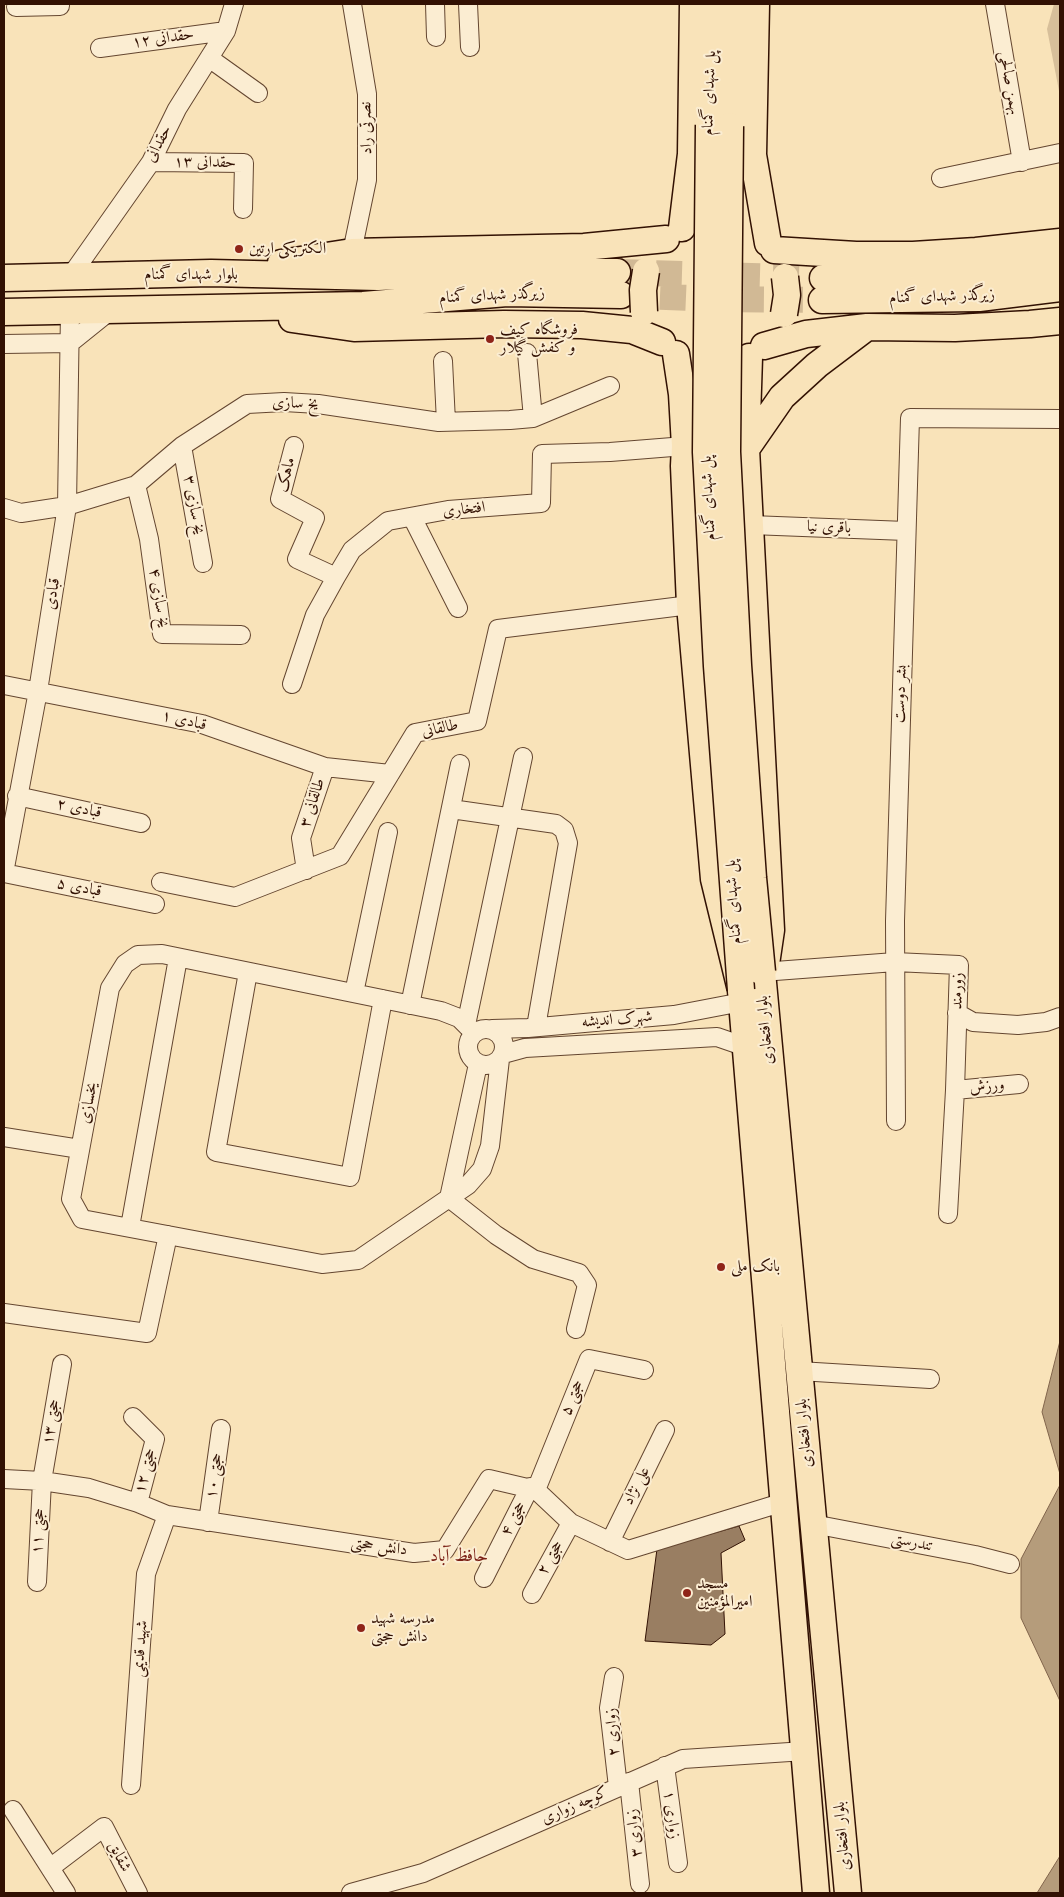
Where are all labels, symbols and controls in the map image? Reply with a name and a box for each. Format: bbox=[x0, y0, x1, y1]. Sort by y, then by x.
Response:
street label: حقدانی ۱۲ bbox=[131, 25, 195, 53]
street label: پل شهدای گمنام bbox=[699, 50, 721, 136]
street label: بهمن صالحی bbox=[994, 50, 1024, 116]
street label: نصرتی راد bbox=[357, 101, 377, 155]
street label: حقدانی bbox=[141, 122, 177, 166]
street label: حقدانی ۱۳ bbox=[174, 153, 236, 173]
place label: الکتریکی ارتین bbox=[249, 239, 326, 259]
marker: الکتریکی ارتین bbox=[233, 243, 245, 255]
street label: بلوار شهدای گمنام bbox=[144, 265, 238, 285]
street label: زیرگذر شهدای گمنام bbox=[439, 284, 545, 308]
street label: زیرگذر شهدای گمنام bbox=[889, 286, 995, 308]
place label: فروشگاه کیف و کفش گیلار bbox=[500, 320, 578, 358]
marker: فروشگاه کیف و کفش گیلار bbox=[484, 333, 496, 345]
street label: یخ سازی bbox=[272, 394, 318, 414]
street label: پل شهدای گمنام bbox=[697, 455, 721, 541]
street label: ماهک bbox=[274, 456, 300, 494]
street label: یخ سازی ۳ bbox=[178, 474, 208, 536]
street label: افتخاری bbox=[442, 498, 486, 522]
street label: باقری نیا bbox=[807, 518, 851, 538]
street label: یخ سازی ۴ bbox=[144, 567, 172, 629]
street label: قبادی bbox=[41, 577, 65, 611]
street label: بشر دوست bbox=[890, 665, 912, 723]
street label: قبادی ۱ bbox=[160, 707, 208, 735]
street label: طالقانی bbox=[420, 716, 460, 742]
street label: طالقانی ۳ bbox=[296, 776, 330, 830]
street label: قبادی ۲ bbox=[55, 795, 103, 823]
street label: پل شهدای گمنام bbox=[721, 859, 747, 945]
street label: قبادی ۵ bbox=[55, 874, 103, 902]
street label: زورمند bbox=[948, 972, 968, 1010]
street label: بلوار افتخاری bbox=[753, 995, 779, 1065]
street label: شهرک اندیشه bbox=[581, 1007, 653, 1033]
street label: ورزش bbox=[969, 1076, 1005, 1098]
street label: یخسازی bbox=[76, 1081, 102, 1125]
place label: بانک ملی bbox=[731, 1257, 780, 1277]
marker: بانک ملی bbox=[715, 1261, 727, 1273]
street label: حجتی ۵ bbox=[557, 1377, 589, 1419]
street label: حجتی ۱۳ bbox=[39, 1398, 65, 1446]
street label: بلوار افتخاری bbox=[792, 1398, 818, 1468]
street label: حجتی ۱۲ bbox=[131, 1446, 161, 1496]
street label: حجتی ۱۰ bbox=[202, 1452, 228, 1500]
street label: علی نژاد bbox=[619, 1464, 655, 1508]
street label: حجتی ۴ bbox=[497, 1498, 531, 1540]
street label: حجتی ۱۱ bbox=[28, 1508, 50, 1554]
street label: تندرستی bbox=[889, 1530, 935, 1556]
street label: دانش حجتی bbox=[350, 1534, 408, 1560]
street label: حجتی ۲ bbox=[534, 1537, 568, 1579]
district label: حافظ آباد bbox=[430, 1546, 488, 1568]
place label: مسجد امیرالمؤمنین bbox=[697, 1574, 752, 1612]
marker: مسجد امیرالمؤمنین bbox=[681, 1587, 693, 1599]
place label: مدرسه شهید دانش حجتی bbox=[371, 1609, 435, 1647]
street label: شهید قدیمی bbox=[129, 1620, 153, 1678]
marker: مدرسه شهید دانش حجتی bbox=[355, 1622, 367, 1634]
street label: زواری ۲ bbox=[602, 1707, 624, 1757]
street label: کوچه زواری bbox=[539, 1783, 611, 1829]
street label: زواری ۱ bbox=[659, 1790, 683, 1840]
street label: بلوار افتخاری bbox=[830, 1801, 856, 1871]
street label: زواری ۳ bbox=[623, 1808, 647, 1858]
street label: شقایق bbox=[103, 1839, 135, 1875]

